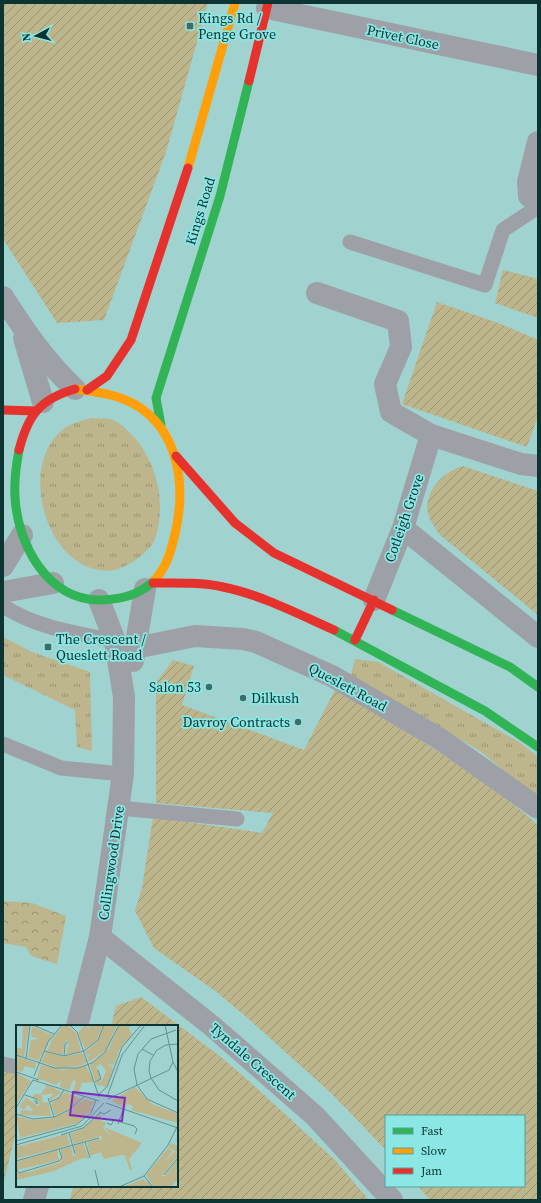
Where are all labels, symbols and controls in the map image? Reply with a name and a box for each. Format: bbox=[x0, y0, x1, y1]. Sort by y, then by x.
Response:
place label: Kings Rd / Penge Grove bbox=[198, 8, 276, 44]
north arrow bbox=[16, 16, 56, 56]
street label: Privet Close bbox=[365, 20, 441, 54]
marker: Kings Rd / Penge Grove bbox=[185, 21, 195, 31]
text: N bbox=[19, 32, 35, 42]
street label: Kings Road bbox=[180, 174, 220, 248]
street label: Cotleigh Grove bbox=[380, 471, 428, 565]
place label: The Crescent / Queslett Road bbox=[56, 629, 146, 665]
marker: The Crescent / Queslett Road bbox=[43, 642, 53, 652]
street label: Queslett Road bbox=[305, 658, 391, 716]
place label: Salon 53 bbox=[149, 677, 201, 697]
marker: Salon 53 bbox=[204, 682, 214, 692]
place label: Dilkush bbox=[251, 688, 299, 708]
marker: Dilkush bbox=[238, 693, 248, 703]
place label: Davroy Contracts bbox=[183, 712, 290, 732]
marker: Davroy Contracts bbox=[293, 717, 303, 727]
street label: Collingwood Drive bbox=[93, 804, 129, 922]
street label: Tyndale Crescent bbox=[206, 1018, 301, 1104]
inset map bbox=[16, 1025, 178, 1187]
legend bbox=[385, 1115, 525, 1187]
text: Fast bbox=[421, 1123, 443, 1139]
text: Slow bbox=[421, 1143, 447, 1159]
text: Jam bbox=[420, 1163, 442, 1179]

